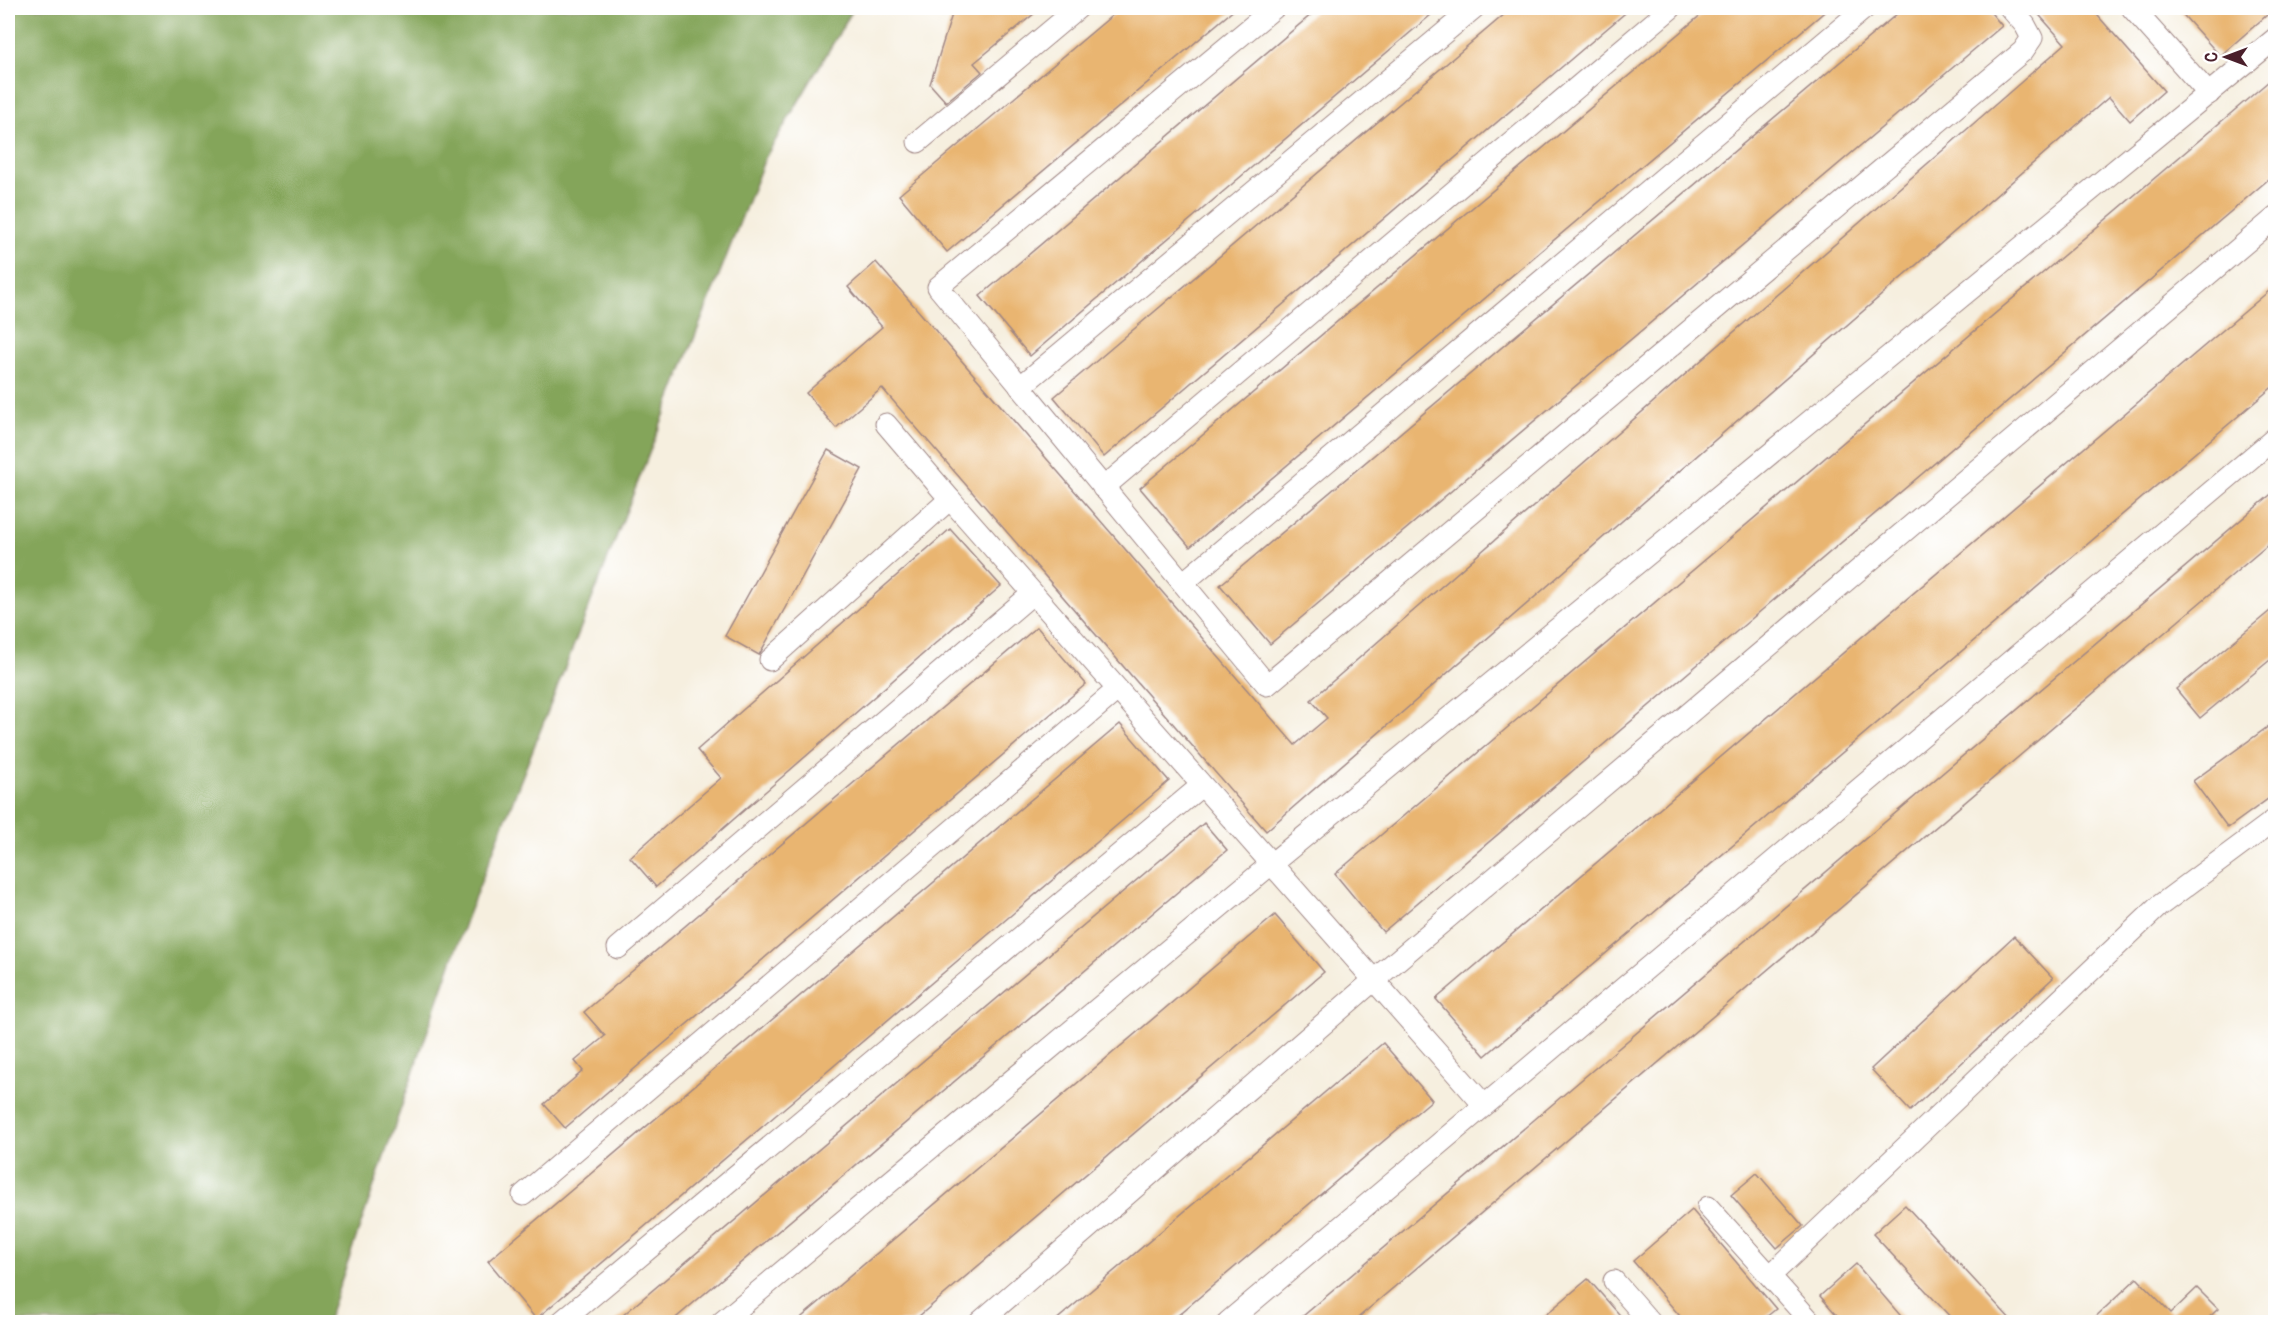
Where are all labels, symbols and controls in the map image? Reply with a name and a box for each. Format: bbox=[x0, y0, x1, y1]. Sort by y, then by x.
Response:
north arrow bbox=[2196, 27, 2256, 87]
text: С bbox=[2202, 52, 2222, 62]

